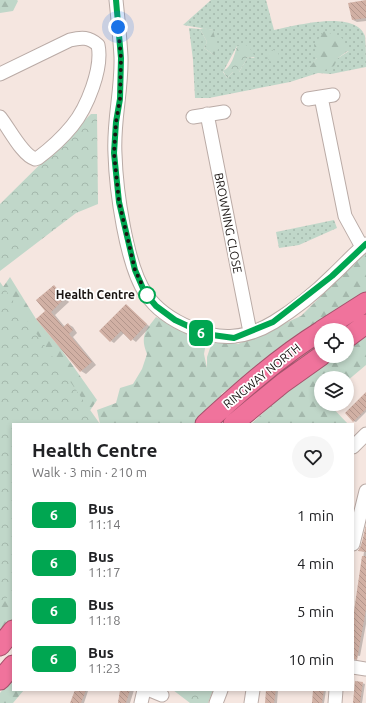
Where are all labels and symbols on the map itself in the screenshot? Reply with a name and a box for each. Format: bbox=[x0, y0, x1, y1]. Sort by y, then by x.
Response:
your location bbox=[108, 17, 128, 37]
street label: BROWNING CLOSE bbox=[212, 172, 245, 274]
marker: Health Centre bbox=[138, 286, 156, 304]
place label: Health Centre bbox=[56, 288, 135, 301]
line badge: 6 bbox=[188, 320, 214, 346]
street label: RINGWAY NORTH bbox=[221, 341, 303, 411]

